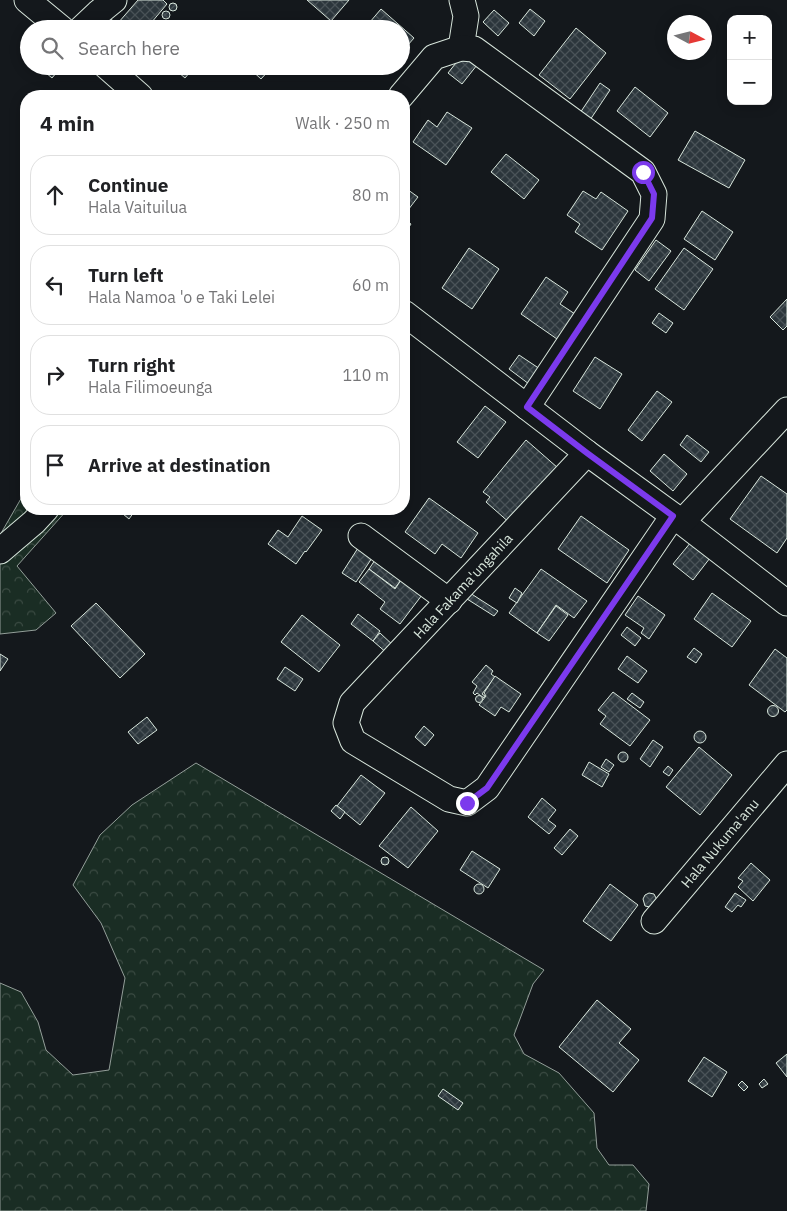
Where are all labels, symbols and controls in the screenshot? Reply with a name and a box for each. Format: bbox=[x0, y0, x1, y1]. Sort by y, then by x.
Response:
north arrow bbox=[667, 15, 712, 60]
map controls bbox=[727, 15, 772, 105]
button: + bbox=[727, 15, 772, 60]
search box bbox=[20, 20, 410, 75]
icon: search bbox=[38, 34, 66, 62]
text: Search here bbox=[78, 36, 180, 60]
button: − bbox=[727, 60, 772, 105]
text: 4 min bbox=[40, 109, 95, 137]
text: Walk · 250 m bbox=[295, 113, 390, 133]
route start bbox=[632, 161, 655, 184]
text: Continue bbox=[88, 173, 168, 197]
icon: ahead bbox=[41, 181, 69, 209]
text: 80 m bbox=[352, 185, 389, 205]
text: Hala Vaituilua bbox=[88, 197, 187, 217]
text: Turn left bbox=[88, 263, 164, 287]
icon: left bbox=[41, 271, 69, 299]
text: 60 m bbox=[352, 275, 389, 295]
text: Hala Namoa 'o e Taki Lelei bbox=[88, 287, 275, 307]
text: Turn right bbox=[88, 353, 175, 377]
icon: right bbox=[41, 361, 69, 389]
text: 110 m bbox=[342, 365, 389, 385]
text: Hala Filimoeunga bbox=[88, 377, 213, 397]
icon: arrive bbox=[41, 451, 69, 479]
text: Arrive at destination bbox=[88, 453, 271, 477]
street label: Hala Fakama'ungahila bbox=[409, 529, 517, 643]
route end bbox=[456, 792, 479, 815]
street label: Hala Nukuma'anu bbox=[677, 795, 763, 891]

